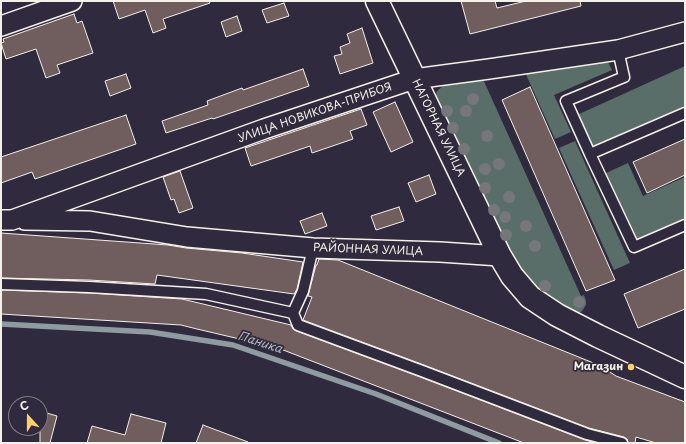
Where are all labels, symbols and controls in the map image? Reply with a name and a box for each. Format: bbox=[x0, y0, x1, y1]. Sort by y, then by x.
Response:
street label: НАГОРНАЯ УЛИЦА bbox=[409, 77, 467, 179]
street label: УЛИЦА НОВИКОВА-ПРИБОЯ bbox=[236, 80, 394, 146]
street label: РАЙОННАЯ УЛИЦА bbox=[313, 241, 423, 259]
water label: Паника bbox=[236, 329, 284, 357]
place label: Магазин bbox=[574, 360, 623, 374]
marker: Магазин bbox=[626, 362, 636, 372]
north arrow bbox=[8, 396, 48, 436]
text: С bbox=[17, 396, 31, 415]

